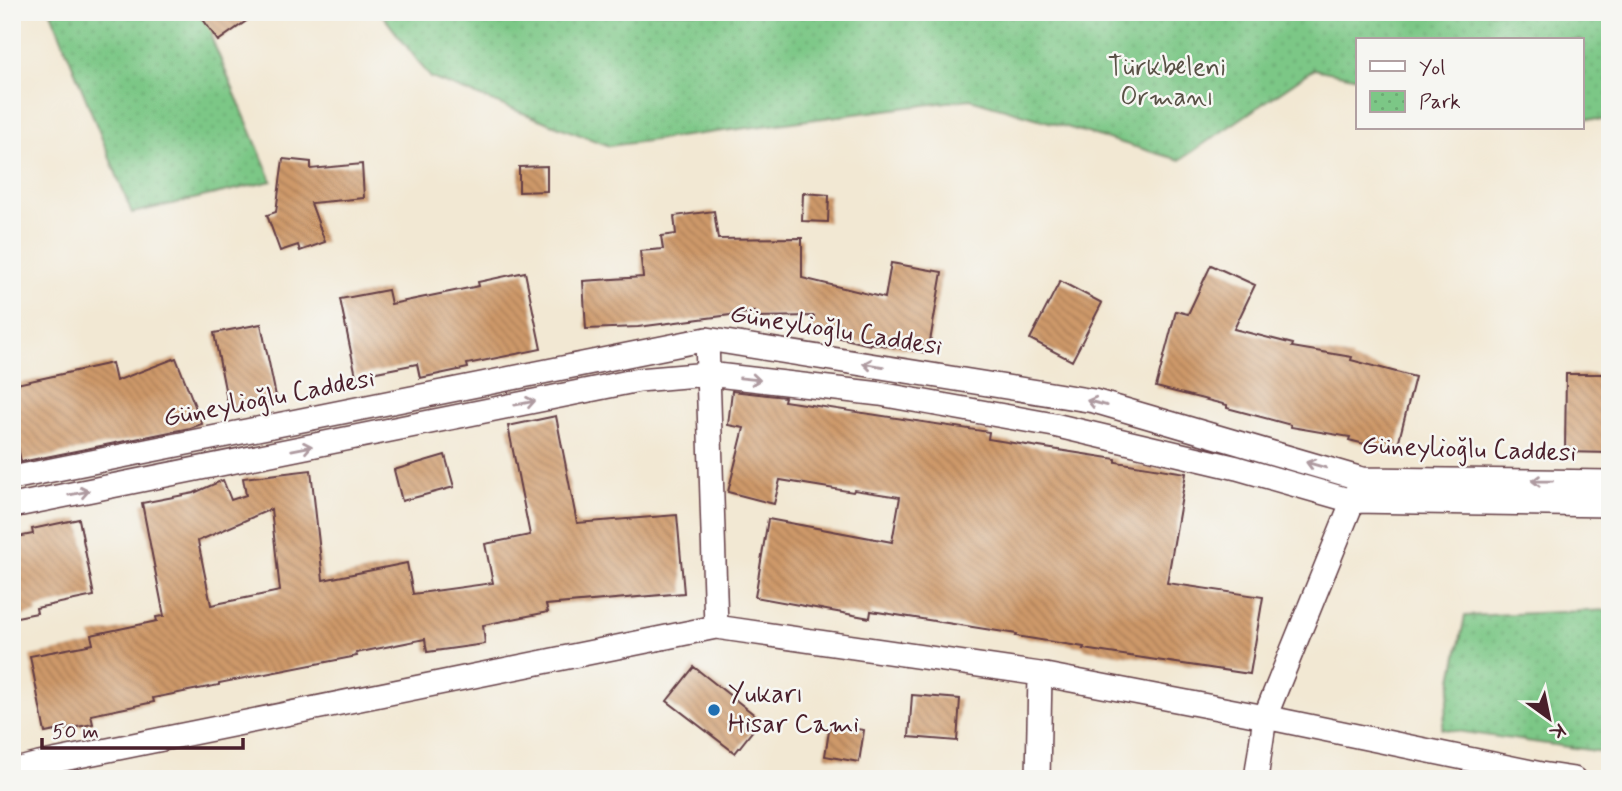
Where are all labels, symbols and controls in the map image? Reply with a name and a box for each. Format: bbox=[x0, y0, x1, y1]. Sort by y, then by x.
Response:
legend bbox=[1356, 38, 1584, 130]
park label: Türkbeleni Ormanı bbox=[1108, 51, 1226, 115]
text: Yol bbox=[1419, 54, 1445, 82]
text: Park bbox=[1419, 88, 1461, 116]
street label: Güneylioğlu Caddesi bbox=[727, 297, 945, 365]
one-way arrow bbox=[862, 359, 885, 372]
street label: Güneylioğlu Caddesi bbox=[160, 362, 378, 436]
one-way arrow bbox=[738, 373, 761, 386]
one-way arrow bbox=[513, 396, 536, 410]
one-way arrow bbox=[1086, 396, 1109, 409]
street label: Güneylioğlu Caddesi bbox=[1361, 429, 1577, 471]
one-way arrow bbox=[290, 441, 313, 455]
one-way arrow bbox=[1305, 458, 1327, 471]
one-way arrow bbox=[1530, 474, 1553, 488]
one-way arrow bbox=[67, 485, 90, 499]
place label: Yukarı Hisar Cami bbox=[728, 678, 859, 742]
north arrow bbox=[1514, 682, 1584, 752]
marker: Yukarı Hisar Cami bbox=[706, 702, 722, 718]
scale bar bbox=[42, 707, 243, 751]
text: K bbox=[1545, 717, 1570, 745]
text: 50 m bbox=[52, 718, 99, 746]

